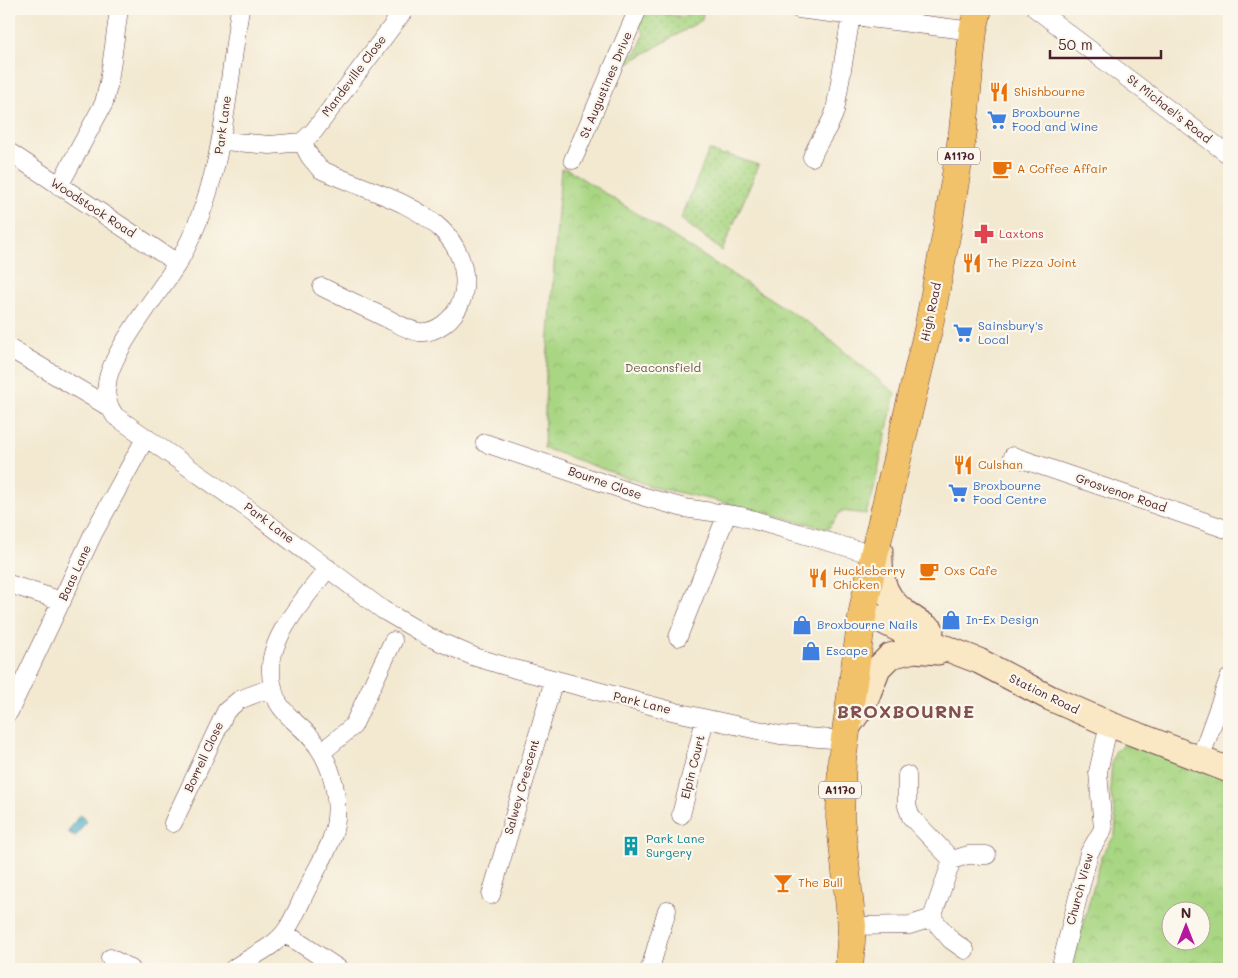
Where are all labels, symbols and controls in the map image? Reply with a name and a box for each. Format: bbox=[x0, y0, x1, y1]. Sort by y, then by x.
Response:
scale bar bbox=[1050, 28, 1162, 60]
street label: St Augustines Drive bbox=[575, 29, 635, 140]
street label: Mandeville Close bbox=[317, 31, 389, 119]
text: 50 m bbox=[1058, 34, 1093, 54]
street label: St Michael's Road bbox=[1124, 70, 1215, 146]
restaurant icon: Shishbourne bbox=[988, 81, 1010, 103]
place label: Shishbourne bbox=[1014, 83, 1085, 99]
street label: Park Lane bbox=[210, 95, 234, 155]
place label: Broxbourne Food and Wine bbox=[1012, 104, 1098, 134]
supermarket icon: Broxbourne Food and Wine bbox=[986, 109, 1008, 131]
road number: A1170 bbox=[938, 148, 980, 164]
cafe icon: A Coffee Affair bbox=[991, 158, 1013, 180]
place label: A Coffee Affair bbox=[1017, 160, 1108, 176]
street label: Woodstock Road bbox=[48, 174, 139, 241]
pharmacy icon: Laxtons bbox=[973, 223, 995, 245]
place label: Laxtons bbox=[999, 225, 1044, 241]
restaurant icon: The Pizza Joint bbox=[961, 252, 983, 274]
place label: The Pizza Joint bbox=[987, 254, 1077, 270]
street label: High Road bbox=[916, 281, 944, 343]
place label: Sainsbury's Local bbox=[978, 317, 1044, 347]
supermarket icon: Sainsbury's Local bbox=[952, 322, 974, 344]
park label: Deaconsfield bbox=[625, 359, 701, 375]
restaurant icon: Culshan bbox=[952, 454, 974, 476]
place label: Culshan bbox=[978, 456, 1023, 472]
street label: Bourne Close bbox=[566, 462, 644, 502]
street label: Grosvenor Road bbox=[1074, 469, 1169, 515]
place label: Broxbourne Food Centre bbox=[973, 477, 1047, 507]
supermarket icon: Broxbourne Food Centre bbox=[947, 482, 969, 504]
street label: Park Lane bbox=[241, 498, 298, 546]
street label: Baas Lane bbox=[54, 542, 94, 603]
cafe icon: Oxs Cafe bbox=[918, 560, 940, 582]
place label: Huckleberry Chicken bbox=[833, 562, 905, 592]
place label: Oxs Cafe bbox=[944, 562, 997, 578]
restaurant icon: Huckleberry Chicken bbox=[807, 567, 829, 589]
shop icon: In-Ex Design bbox=[940, 609, 962, 631]
place label: In-Ex Design bbox=[966, 611, 1039, 627]
shop icon: Broxbourne Nails bbox=[791, 614, 813, 636]
place label: Broxbourne Nails bbox=[817, 616, 918, 632]
shop icon: Escape bbox=[800, 640, 822, 662]
place label: Escape bbox=[826, 642, 868, 658]
street label: Station Road bbox=[1007, 669, 1082, 717]
street label: Park Lane bbox=[612, 687, 673, 717]
district label: BROXBOURNE bbox=[837, 699, 975, 723]
street label: Borrell Close bbox=[180, 719, 226, 794]
street label: Elpin Court bbox=[676, 733, 708, 800]
street label: Salwey Crescent bbox=[500, 737, 542, 836]
road number: A1170 bbox=[819, 782, 861, 798]
place label: Park Lane Surgery bbox=[646, 830, 705, 860]
building icon: Park Lane Surgery bbox=[620, 835, 642, 857]
street label: Church View bbox=[1062, 851, 1096, 926]
bar icon: The Bull bbox=[772, 872, 794, 894]
place label: The Bull bbox=[798, 874, 843, 890]
north arrow bbox=[1160, 900, 1210, 950]
text: N bbox=[1181, 903, 1191, 922]

